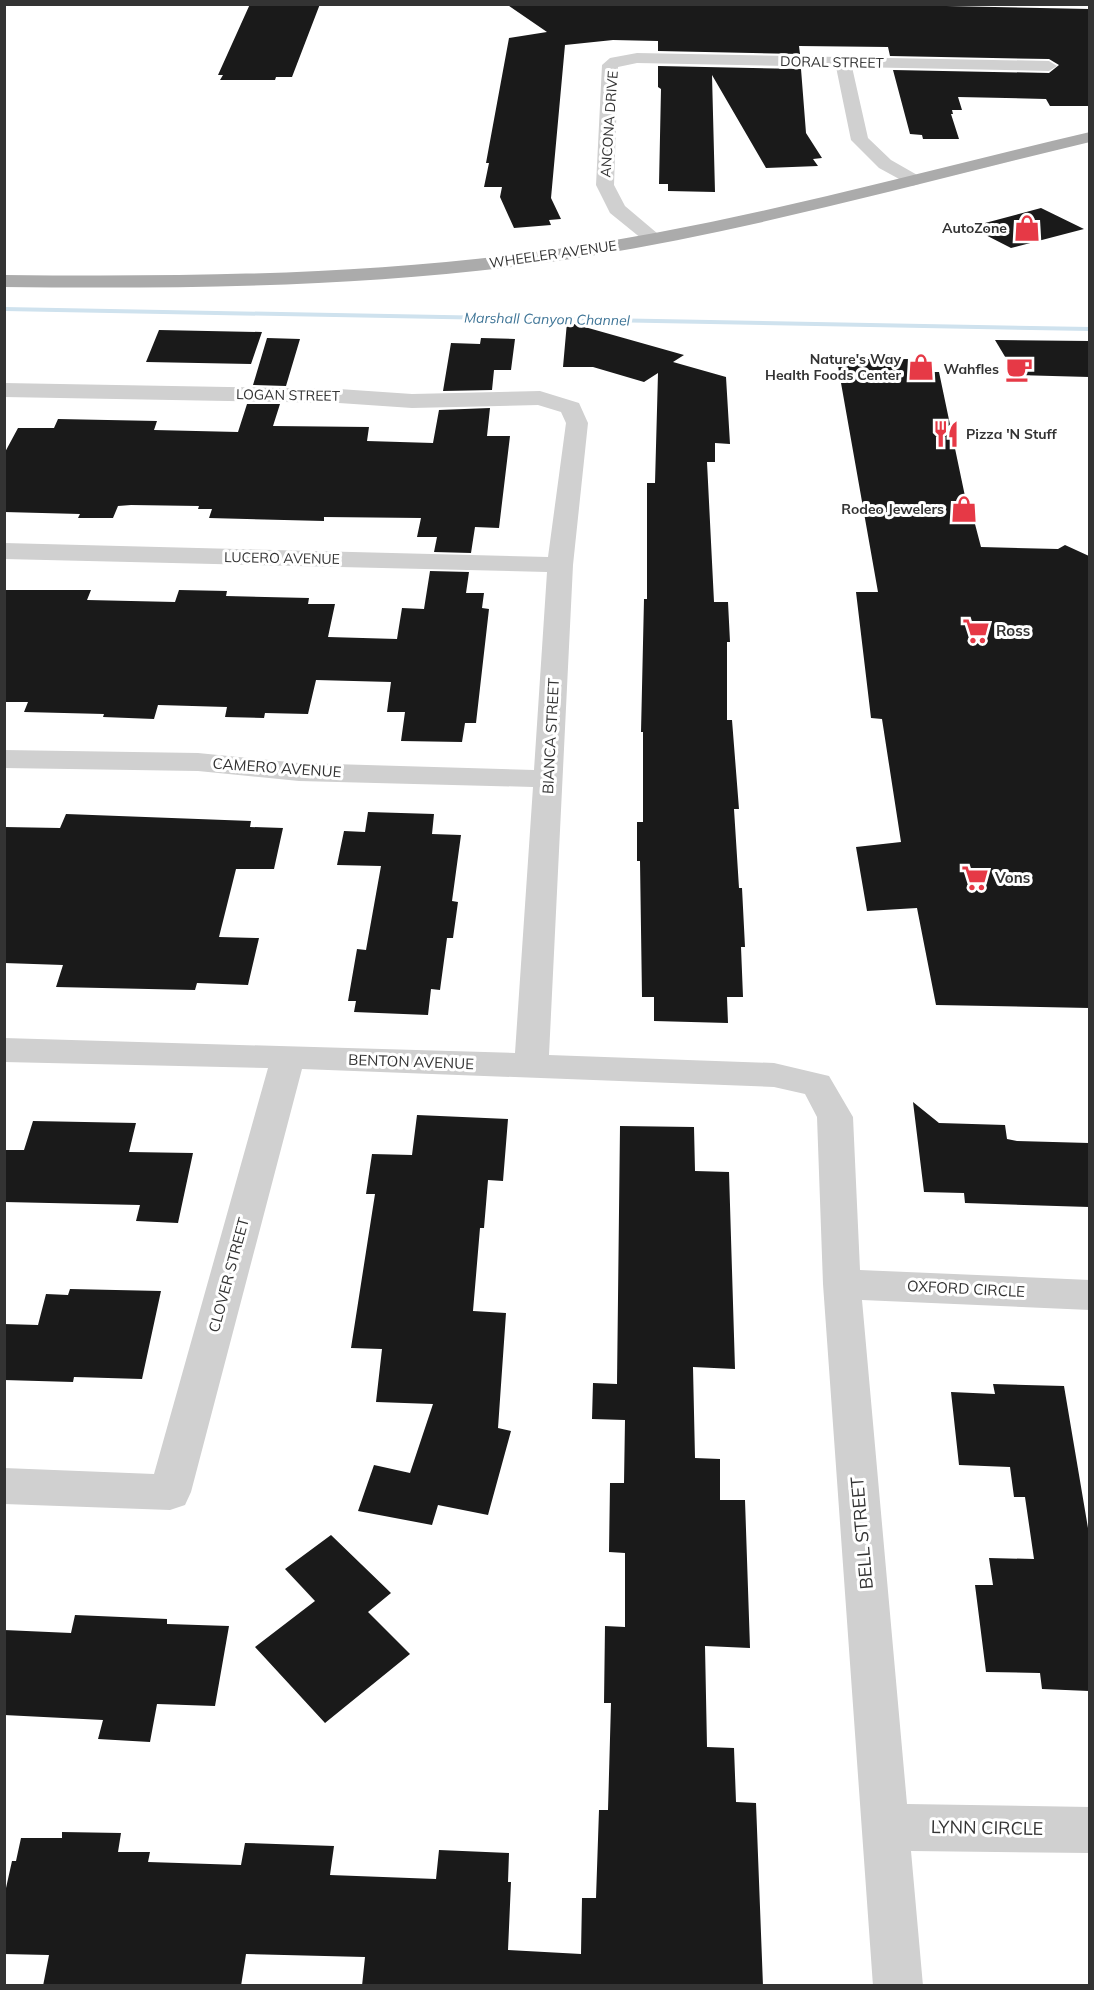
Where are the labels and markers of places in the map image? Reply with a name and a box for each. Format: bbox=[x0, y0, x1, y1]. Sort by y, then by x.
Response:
shop icon: AutoZone bbox=[1012, 213, 1042, 243]
place label: AutoZone bbox=[942, 219, 1007, 237]
place label: Nature's Way Health Foods Center bbox=[765, 350, 901, 384]
shop icon: Nature's Way Health Foods Center bbox=[906, 352, 936, 382]
cafe icon: Wahfles bbox=[1004, 354, 1034, 384]
place label: Wahfles bbox=[944, 360, 999, 378]
restaurant icon: Pizza 'N Stuff bbox=[931, 419, 961, 449]
place label: Pizza 'N Stuff bbox=[966, 425, 1057, 443]
shop icon: Rodeo Jewelers bbox=[949, 494, 979, 524]
place label: Rodeo Jewelers bbox=[841, 500, 944, 518]
supermarket icon: Ross bbox=[961, 616, 991, 646]
place label: Ross bbox=[996, 621, 1030, 640]
supermarket icon: Vons bbox=[960, 863, 990, 893]
place label: Vons bbox=[994, 868, 1030, 887]

